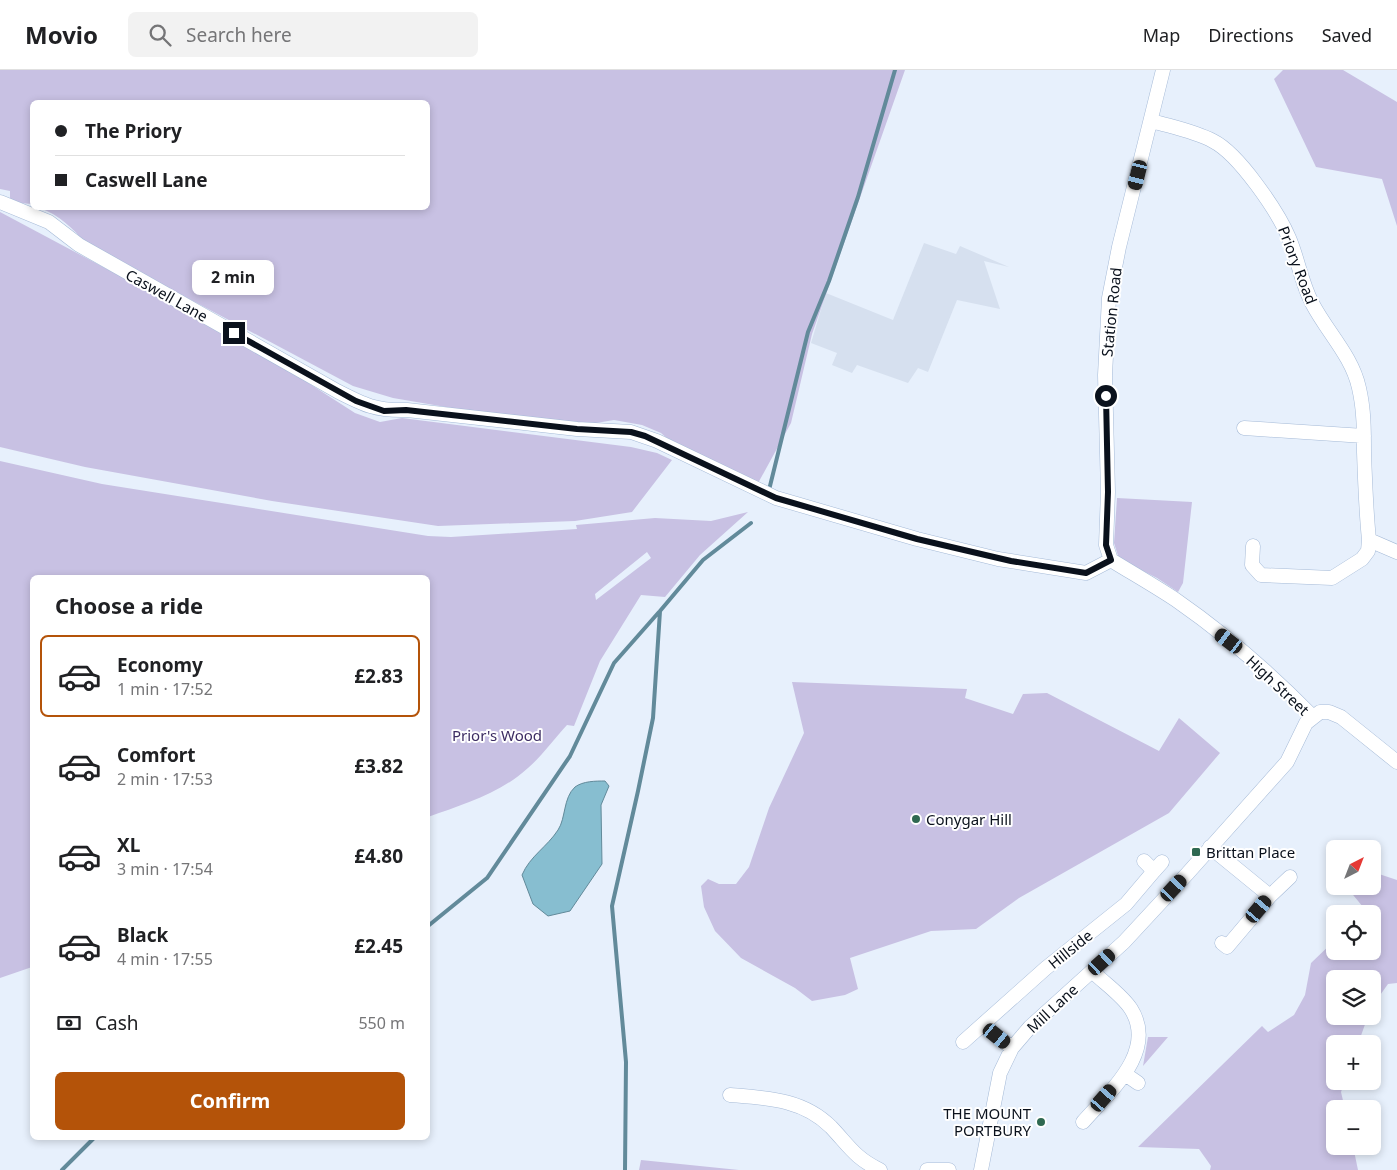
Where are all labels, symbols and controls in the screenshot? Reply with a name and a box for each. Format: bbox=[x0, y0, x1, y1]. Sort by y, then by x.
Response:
search box bbox=[128, 12, 478, 57]
text: Movio bbox=[25, 18, 98, 51]
icon: search bbox=[146, 21, 174, 49]
text: Search here bbox=[186, 22, 292, 48]
text: Map bbox=[1143, 23, 1180, 47]
text: Directions bbox=[1208, 23, 1294, 47]
text: Saved bbox=[1322, 23, 1372, 47]
text: The Priory bbox=[85, 118, 182, 144]
car bbox=[1127, 159, 1148, 191]
text: Caswell Lane bbox=[85, 167, 208, 193]
street label: Priory Road bbox=[1274, 223, 1322, 307]
callout: 2 min bbox=[193, 260, 275, 296]
street label: Caswell Lane bbox=[122, 264, 212, 326]
text: 2 min bbox=[211, 266, 255, 288]
street label: Station Road bbox=[1096, 266, 1126, 358]
route end bbox=[223, 322, 245, 344]
route start bbox=[1095, 385, 1117, 407]
text: Choose a ride bbox=[55, 590, 203, 620]
car bbox=[1212, 626, 1245, 656]
street label: High Street bbox=[1242, 651, 1314, 720]
text: Economy bbox=[117, 652, 203, 678]
icon: car bbox=[57, 654, 102, 699]
text: £2.83 bbox=[354, 663, 403, 689]
text: 1 min · 17:52 bbox=[117, 678, 213, 700]
park label: Prior's Wood bbox=[452, 725, 542, 745]
text: Comfort bbox=[117, 742, 196, 768]
icon: car bbox=[57, 744, 102, 789]
text: £3.82 bbox=[354, 753, 403, 779]
text: 2 min · 17:53 bbox=[117, 768, 213, 790]
place label: Conygar Hill bbox=[926, 809, 1012, 829]
marker: Conygar Hill bbox=[910, 813, 922, 825]
text: XL bbox=[117, 832, 140, 858]
icon: car bbox=[57, 834, 102, 879]
north arrow bbox=[1326, 840, 1381, 895]
map controls bbox=[1326, 840, 1381, 1155]
place label: Brittan Place bbox=[1206, 842, 1295, 862]
text: £4.80 bbox=[354, 843, 403, 869]
marker: Brittan Place bbox=[1190, 846, 1202, 858]
text: 3 min · 17:54 bbox=[117, 858, 213, 880]
car bbox=[1158, 872, 1189, 904]
car bbox=[1243, 893, 1274, 925]
button: locate bbox=[1326, 905, 1381, 960]
text: Black bbox=[117, 922, 168, 948]
icon: car bbox=[57, 924, 102, 969]
street label: Hillside bbox=[1044, 925, 1096, 973]
text: £2.45 bbox=[354, 933, 403, 959]
car bbox=[1085, 946, 1118, 978]
text: 4 min · 17:55 bbox=[117, 948, 213, 970]
button: layers bbox=[1326, 970, 1381, 1025]
street label: Mill Lane bbox=[1022, 979, 1082, 1037]
icon: cash bbox=[55, 1009, 83, 1037]
text: Cash bbox=[95, 1010, 139, 1036]
text: 550 m bbox=[358, 1012, 405, 1034]
car bbox=[980, 1021, 1013, 1051]
button: + bbox=[1326, 1035, 1381, 1090]
button: Confirm bbox=[55, 1072, 405, 1130]
car bbox=[1088, 1082, 1119, 1114]
button: − bbox=[1326, 1100, 1381, 1155]
place label: THE MOUNT PORTBURY bbox=[943, 1103, 1032, 1140]
marker: THE MOUNT PORTBURY bbox=[1035, 1116, 1047, 1128]

